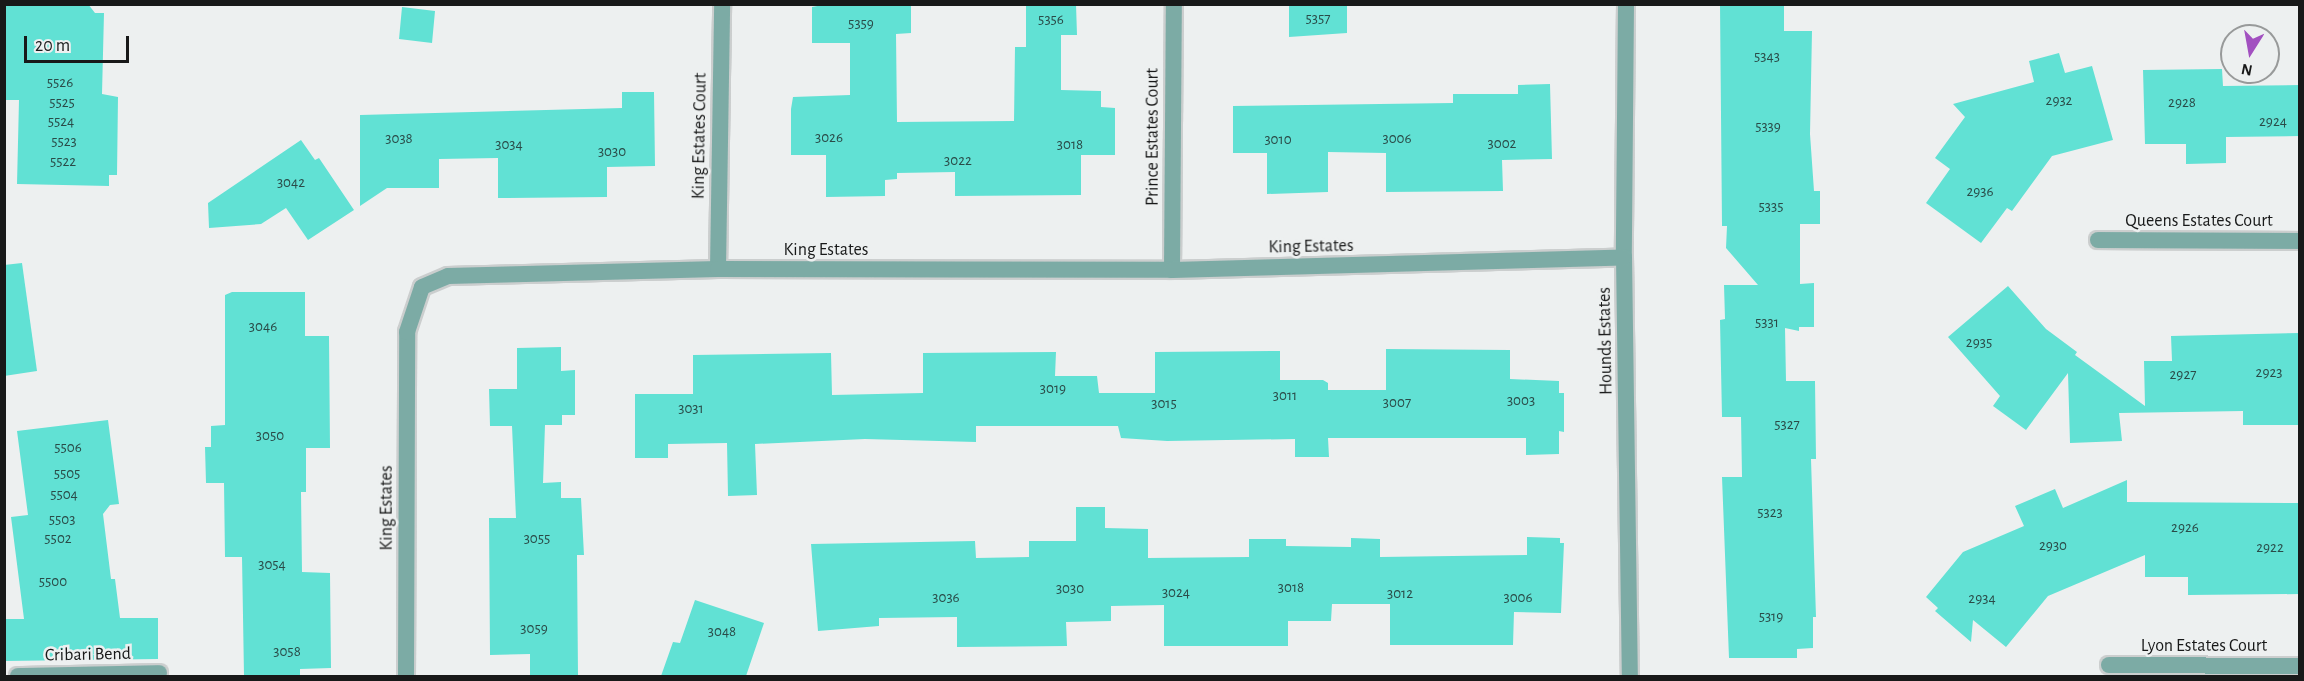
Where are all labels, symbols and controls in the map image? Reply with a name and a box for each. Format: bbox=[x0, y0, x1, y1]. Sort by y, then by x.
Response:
house number: 5357 bbox=[1306, 10, 1330, 28]
house number: 5356 bbox=[1038, 11, 1064, 29]
house number: 5359 bbox=[848, 15, 874, 33]
scale bar bbox=[27, 24, 132, 62]
north arrow bbox=[2220, 24, 2280, 84]
text: 20 m bbox=[35, 37, 70, 55]
house number: 5343 bbox=[1754, 48, 1780, 66]
text: N bbox=[2240, 61, 2254, 79]
street label: Prince Estates Court bbox=[1142, 68, 1164, 206]
street label: King Estates Court bbox=[688, 73, 712, 199]
house number: 5526 bbox=[47, 74, 73, 92]
house number: 2932 bbox=[2046, 92, 2072, 110]
house number: 5525 bbox=[49, 94, 75, 112]
house number: 2928 bbox=[2168, 94, 2196, 112]
house number: 5524 bbox=[48, 113, 74, 131]
house number: 2924 bbox=[2259, 113, 2287, 131]
house number: 5339 bbox=[1755, 118, 1781, 136]
house number: 3026 bbox=[815, 129, 843, 147]
house number: 3038 bbox=[385, 130, 413, 148]
house number: 3006 bbox=[1382, 130, 1412, 148]
house number: 3010 bbox=[1264, 131, 1292, 149]
house number: 5523 bbox=[51, 133, 77, 151]
house number: 3002 bbox=[1488, 135, 1516, 153]
house number: 3034 bbox=[495, 136, 523, 154]
house number: 3018 bbox=[1057, 136, 1083, 154]
house number: 3030 bbox=[598, 143, 626, 161]
house number: 3022 bbox=[944, 152, 972, 170]
house number: 5522 bbox=[50, 153, 76, 171]
house number: 3042 bbox=[277, 174, 305, 192]
house number: 2936 bbox=[1966, 183, 1994, 201]
house number: 5335 bbox=[1759, 198, 1783, 216]
street label: Queens Estates Court bbox=[2125, 210, 2273, 232]
street label: King Estates bbox=[1268, 235, 1354, 259]
street label: King Estates bbox=[783, 239, 869, 261]
street label: Hounds Estates bbox=[1594, 287, 1618, 395]
house number: 5331 bbox=[1755, 314, 1779, 332]
house number: 3046 bbox=[249, 318, 277, 336]
house number: 2935 bbox=[1966, 334, 1992, 352]
house number: 2923 bbox=[2256, 364, 2282, 382]
house number: 2927 bbox=[2170, 366, 2196, 384]
house number: 3019 bbox=[1040, 380, 1066, 398]
house number: 3011 bbox=[1273, 387, 1297, 405]
house number: 3003 bbox=[1507, 392, 1535, 410]
house number: 3007 bbox=[1383, 394, 1411, 412]
house number: 3015 bbox=[1151, 395, 1177, 413]
house number: 3031 bbox=[678, 400, 704, 418]
house number: 5327 bbox=[1774, 416, 1800, 434]
house number: 3050 bbox=[256, 427, 284, 445]
house number: 5506 bbox=[54, 439, 82, 457]
house number: 5505 bbox=[54, 465, 80, 483]
street label: King Estates bbox=[376, 465, 398, 551]
house number: 5504 bbox=[50, 486, 78, 504]
house number: 5323 bbox=[1757, 504, 1783, 522]
house number: 5503 bbox=[49, 511, 75, 529]
house number: 2926 bbox=[2171, 519, 2199, 537]
house number: 5502 bbox=[44, 530, 72, 548]
house number: 3055 bbox=[524, 530, 550, 548]
house number: 2930 bbox=[2039, 537, 2067, 555]
house number: 2922 bbox=[2256, 539, 2284, 557]
house number: 3054 bbox=[258, 556, 286, 574]
house number: 5500 bbox=[39, 573, 67, 591]
house number: 3018 bbox=[1278, 579, 1304, 597]
house number: 3030 bbox=[1056, 580, 1084, 598]
house number: 3024 bbox=[1162, 584, 1190, 602]
house number: 3012 bbox=[1387, 585, 1413, 603]
house number: 3036 bbox=[932, 589, 960, 607]
house number: 3006 bbox=[1503, 589, 1533, 607]
house number: 2934 bbox=[1968, 590, 1996, 608]
house number: 5319 bbox=[1759, 608, 1783, 626]
house number: 3059 bbox=[520, 620, 548, 638]
house number: 3048 bbox=[708, 623, 736, 641]
street label: Lyon Estates Court bbox=[2141, 635, 2267, 657]
street label: Cribari Bend bbox=[45, 643, 131, 667]
house number: 3058 bbox=[273, 643, 301, 661]

